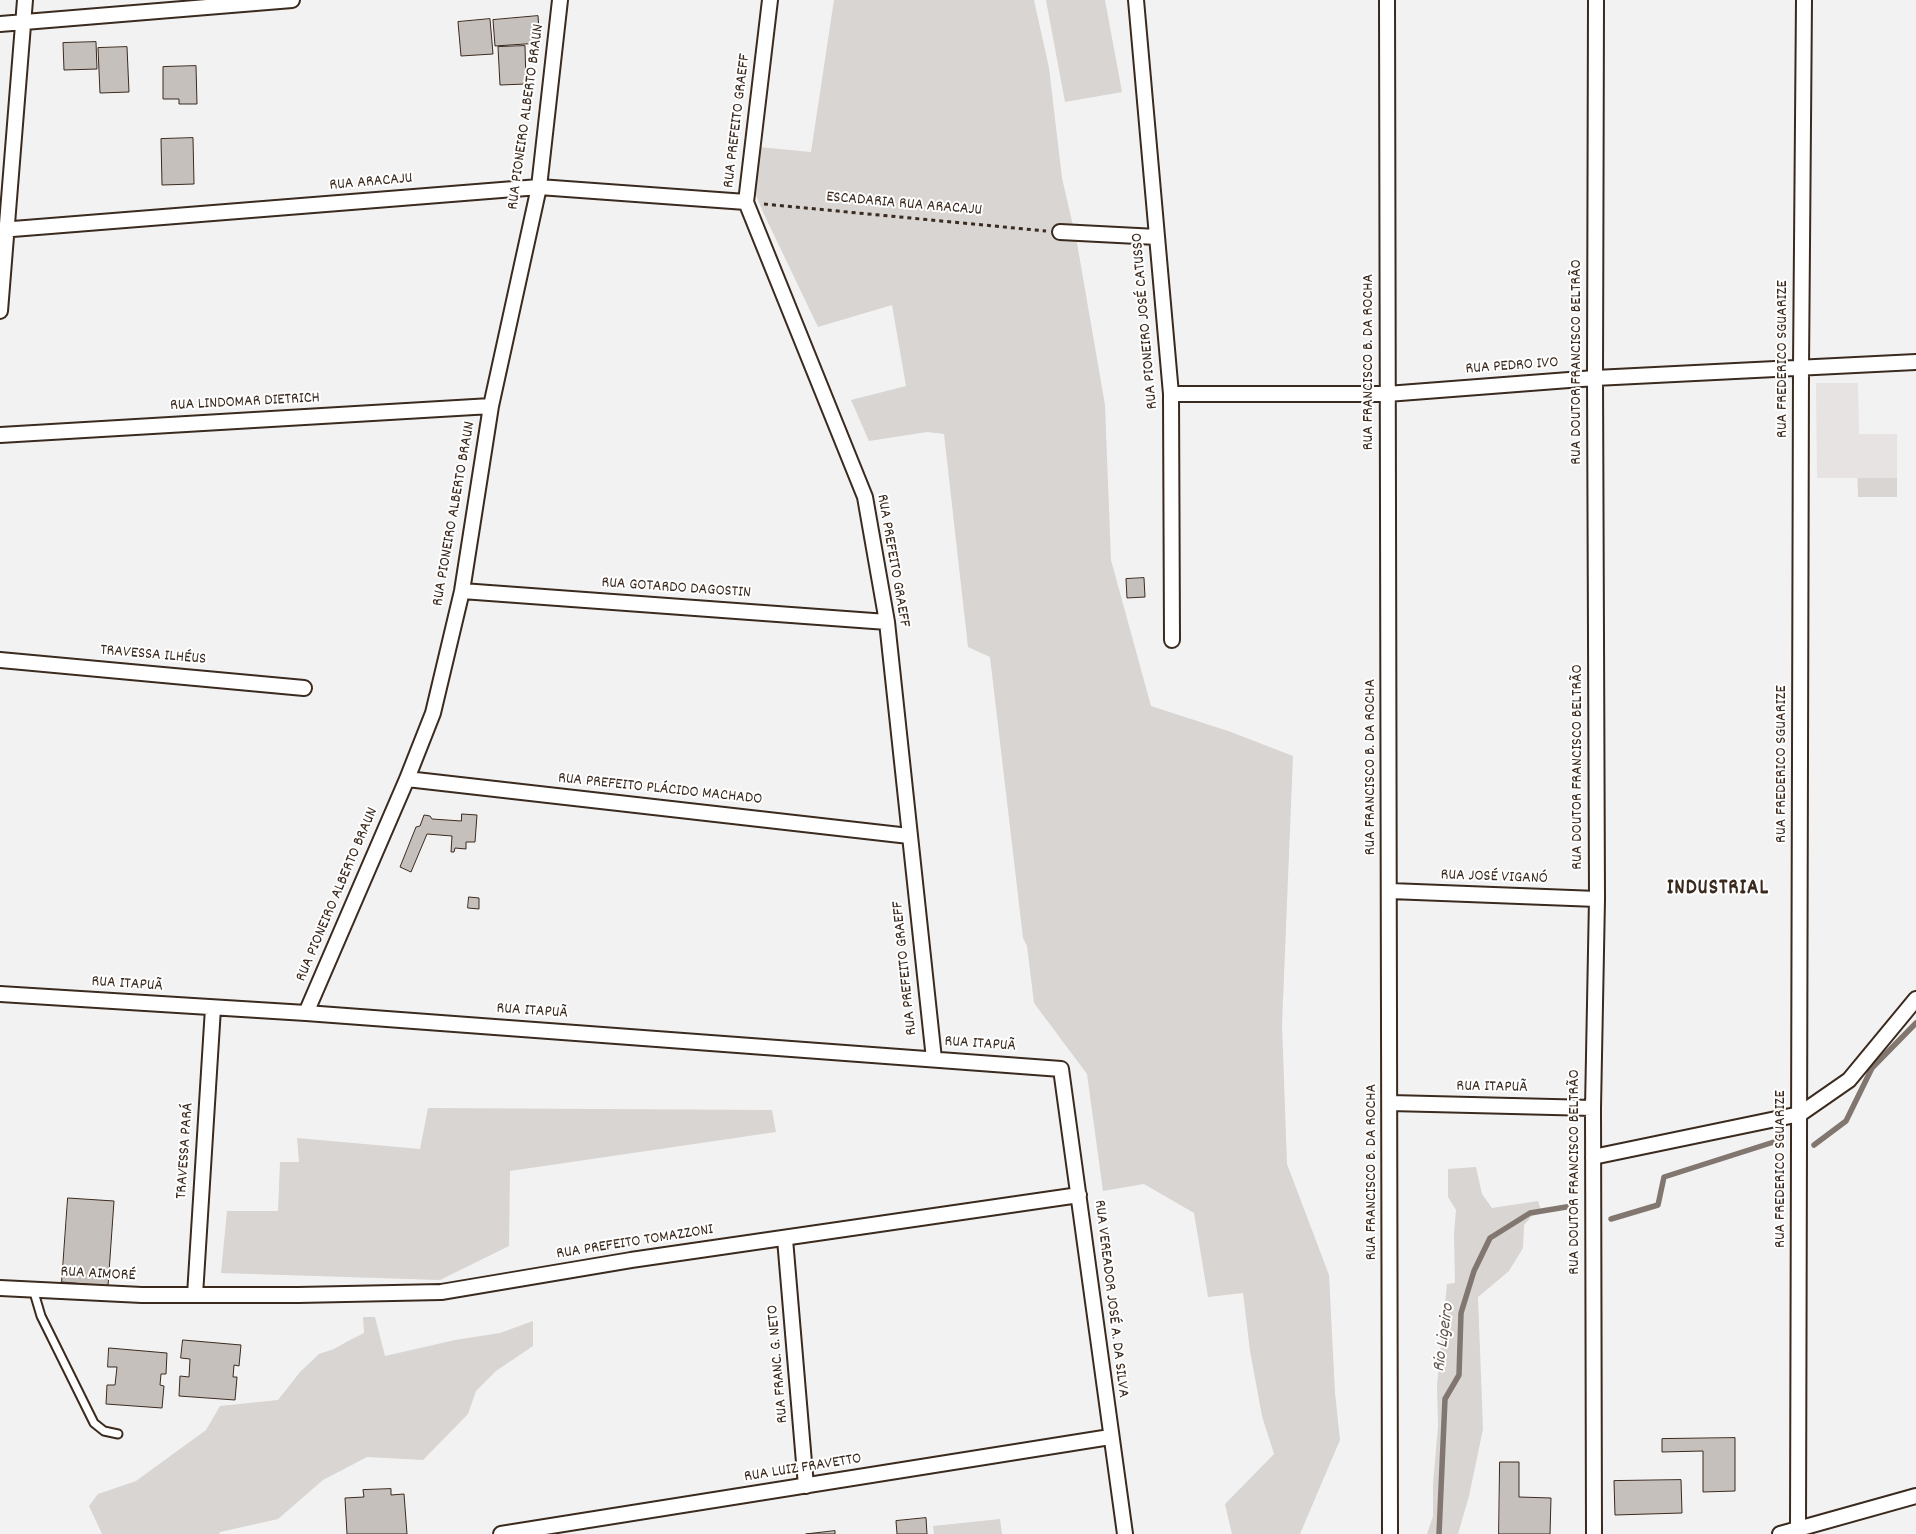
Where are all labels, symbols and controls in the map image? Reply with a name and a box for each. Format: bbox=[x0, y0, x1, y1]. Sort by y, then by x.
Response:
street label: RUA PIONEIRO ALBERTO BRAUN bbox=[504, 23, 550, 211]
street label: RUA PREFEITO GRAEFF bbox=[720, 53, 756, 189]
street label: RUA ARACAJU bbox=[329, 170, 413, 196]
street label: ESCADARIA RUA ARACAJU bbox=[825, 189, 983, 221]
street label: RUA PIONEIRO JOSÉ CATUSSO bbox=[1129, 232, 1163, 410]
street label: RUA DOUTOR FRANCISCO BELTRÃO bbox=[1568, 259, 1588, 465]
street label: RUA FRANCISCO B. DA ROCHA bbox=[1360, 274, 1380, 450]
street label: RUA FREDERICO SGUARIZE bbox=[1774, 280, 1794, 438]
street label: RUA PEDRO IVO bbox=[1465, 354, 1559, 380]
street label: RUA LINDOMAR DIETRICH bbox=[170, 389, 320, 417]
street label: RUA PIONEIRO ALBERTO BRAUN bbox=[429, 420, 481, 608]
street label: RUA PREFEITO GRAEFF bbox=[871, 493, 913, 629]
street label: RUA GOTARDO DAGOSTIN bbox=[601, 574, 751, 604]
street label: TRAVESSA ILHÉUS bbox=[99, 642, 207, 670]
street label: RUA DOUTOR FRANCISCO BELTRÃO bbox=[1569, 664, 1589, 870]
street label: RUA FRANCISCO B. DA ROCHA bbox=[1362, 679, 1382, 855]
street label: RUA FREDERICO SGUARIZE bbox=[1773, 685, 1793, 843]
street label: RUA PREFEITO PLÁCIDO MACHADO bbox=[557, 770, 763, 810]
street label: RUA PIONEIRO ALBERTO BRAUN bbox=[293, 805, 383, 985]
street label: RUA JOSÉ VIGANÓ bbox=[1440, 867, 1548, 889]
district label: INDUSTRIAL bbox=[1666, 877, 1770, 903]
street label: RUA PREFEITO GRAEFF bbox=[889, 900, 923, 1036]
street label: RUA ITAPUÃ bbox=[91, 973, 163, 997]
street label: RUA ITAPUÃ bbox=[496, 1000, 568, 1024]
street label: RUA ITAPUÃ bbox=[944, 1033, 1016, 1057]
street label: RUA DOUTOR FRANCISCO BELTRÃO bbox=[1566, 1069, 1586, 1275]
street label: RUA ITAPUÃ bbox=[1456, 1078, 1528, 1098]
street label: RUA FRANCISCO B. DA ROCHA bbox=[1363, 1084, 1383, 1260]
street label: RUA FREDERICO SGUARIZE bbox=[1772, 1090, 1792, 1248]
street label: TRAVESSA PARÁ bbox=[173, 1102, 199, 1200]
street label: RUA VEREADOR JOSÉ A. DA SILVA bbox=[1088, 1199, 1132, 1399]
street label: RUA PREFEITO TOMAZZONI bbox=[555, 1221, 715, 1265]
street label: RUA AIMORÉ bbox=[60, 1263, 136, 1287]
water label: Rio Ligeiro bbox=[1430, 1303, 1460, 1373]
street label: RUA FRANC. G. NETO bbox=[764, 1304, 794, 1424]
street label: RUA LUIZ FRAVETTO bbox=[743, 1450, 863, 1488]

